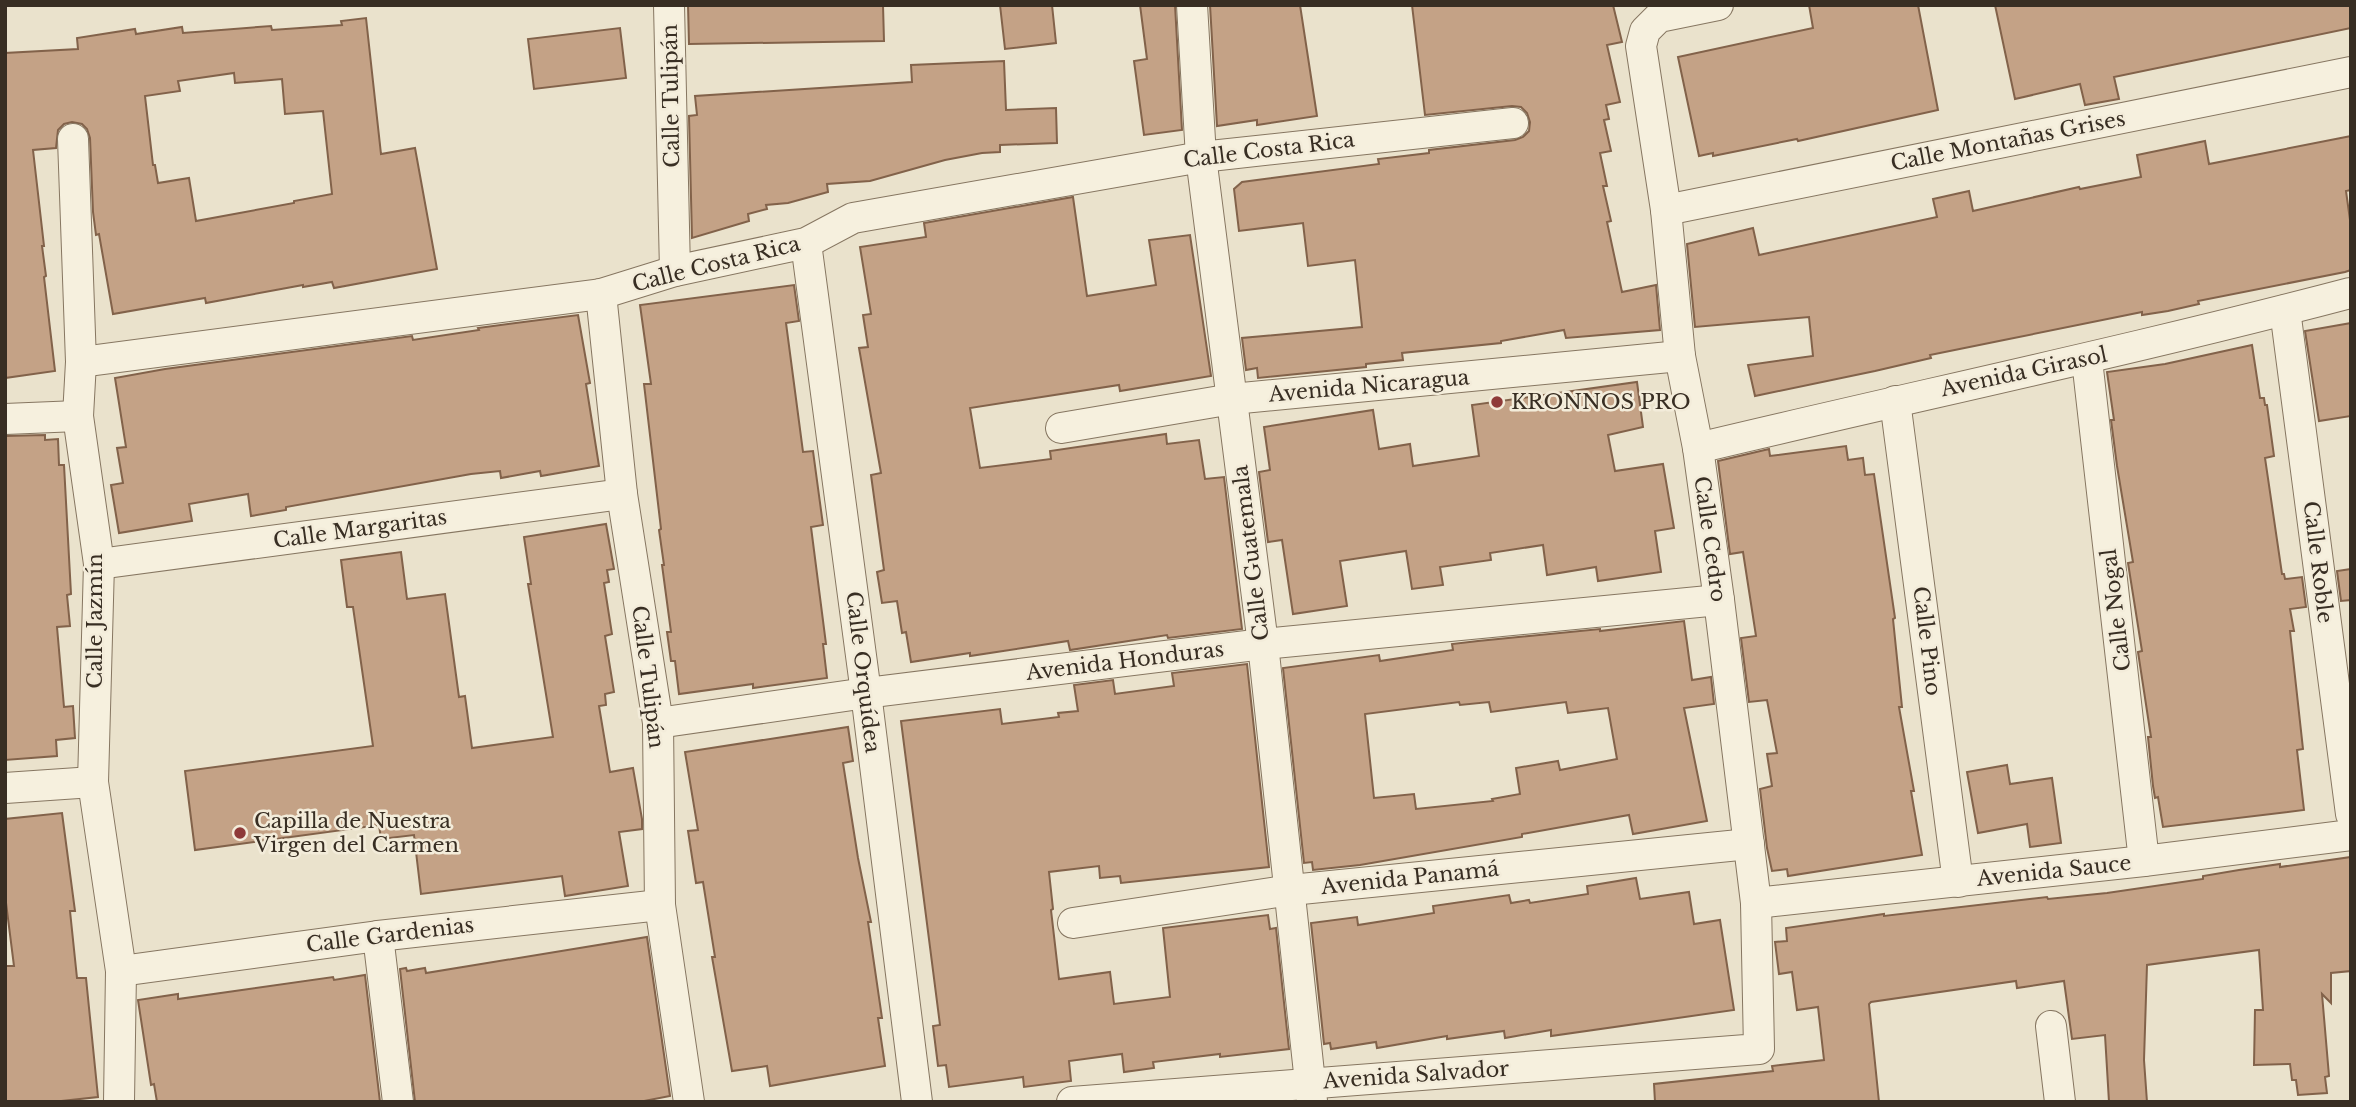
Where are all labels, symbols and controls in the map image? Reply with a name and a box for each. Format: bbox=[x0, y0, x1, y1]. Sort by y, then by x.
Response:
street label: Calle Tulipán bbox=[657, 24, 685, 168]
street label: Calle Montañas Grises bbox=[1888, 105, 2128, 177]
street label: Calle Costa Rica bbox=[1182, 127, 1356, 173]
street label: Calle Costa Rica bbox=[629, 230, 803, 297]
street label: Avenida Girasol bbox=[1937, 342, 2110, 403]
street label: Avenida Nicaragua bbox=[1267, 364, 1471, 408]
place label: KRONNOS PRO bbox=[1511, 389, 1691, 415]
marker: KRONNOS PRO bbox=[1489, 394, 1505, 410]
street label: Calle Guatemala bbox=[1227, 463, 1275, 642]
street label: Calle Cedro bbox=[1688, 474, 1732, 604]
street label: Calle Roble bbox=[2298, 499, 2338, 625]
street label: Calle Margaritas bbox=[271, 504, 449, 554]
street label: Calle Nogal bbox=[2096, 547, 2136, 673]
street label: Calle Jazmín bbox=[82, 553, 108, 689]
street label: Calle Pino bbox=[1907, 585, 1947, 697]
street label: Calle Orquídea bbox=[840, 590, 886, 755]
street label: Calle Tulipán bbox=[626, 604, 670, 750]
street label: Avenida Honduras bbox=[1024, 636, 1225, 686]
place label: Capilla de Nuestra Virgen del Carmen bbox=[253, 808, 459, 858]
marker: Capilla de Nuestra Virgen del Carmen bbox=[232, 825, 248, 841]
street label: Avenida Sauce bbox=[1974, 850, 2133, 892]
street label: Avenida Panamá bbox=[1319, 856, 1501, 900]
street label: Calle Gardenias bbox=[305, 912, 475, 958]
street label: Avenida Salvador bbox=[1321, 1056, 1510, 1095]

